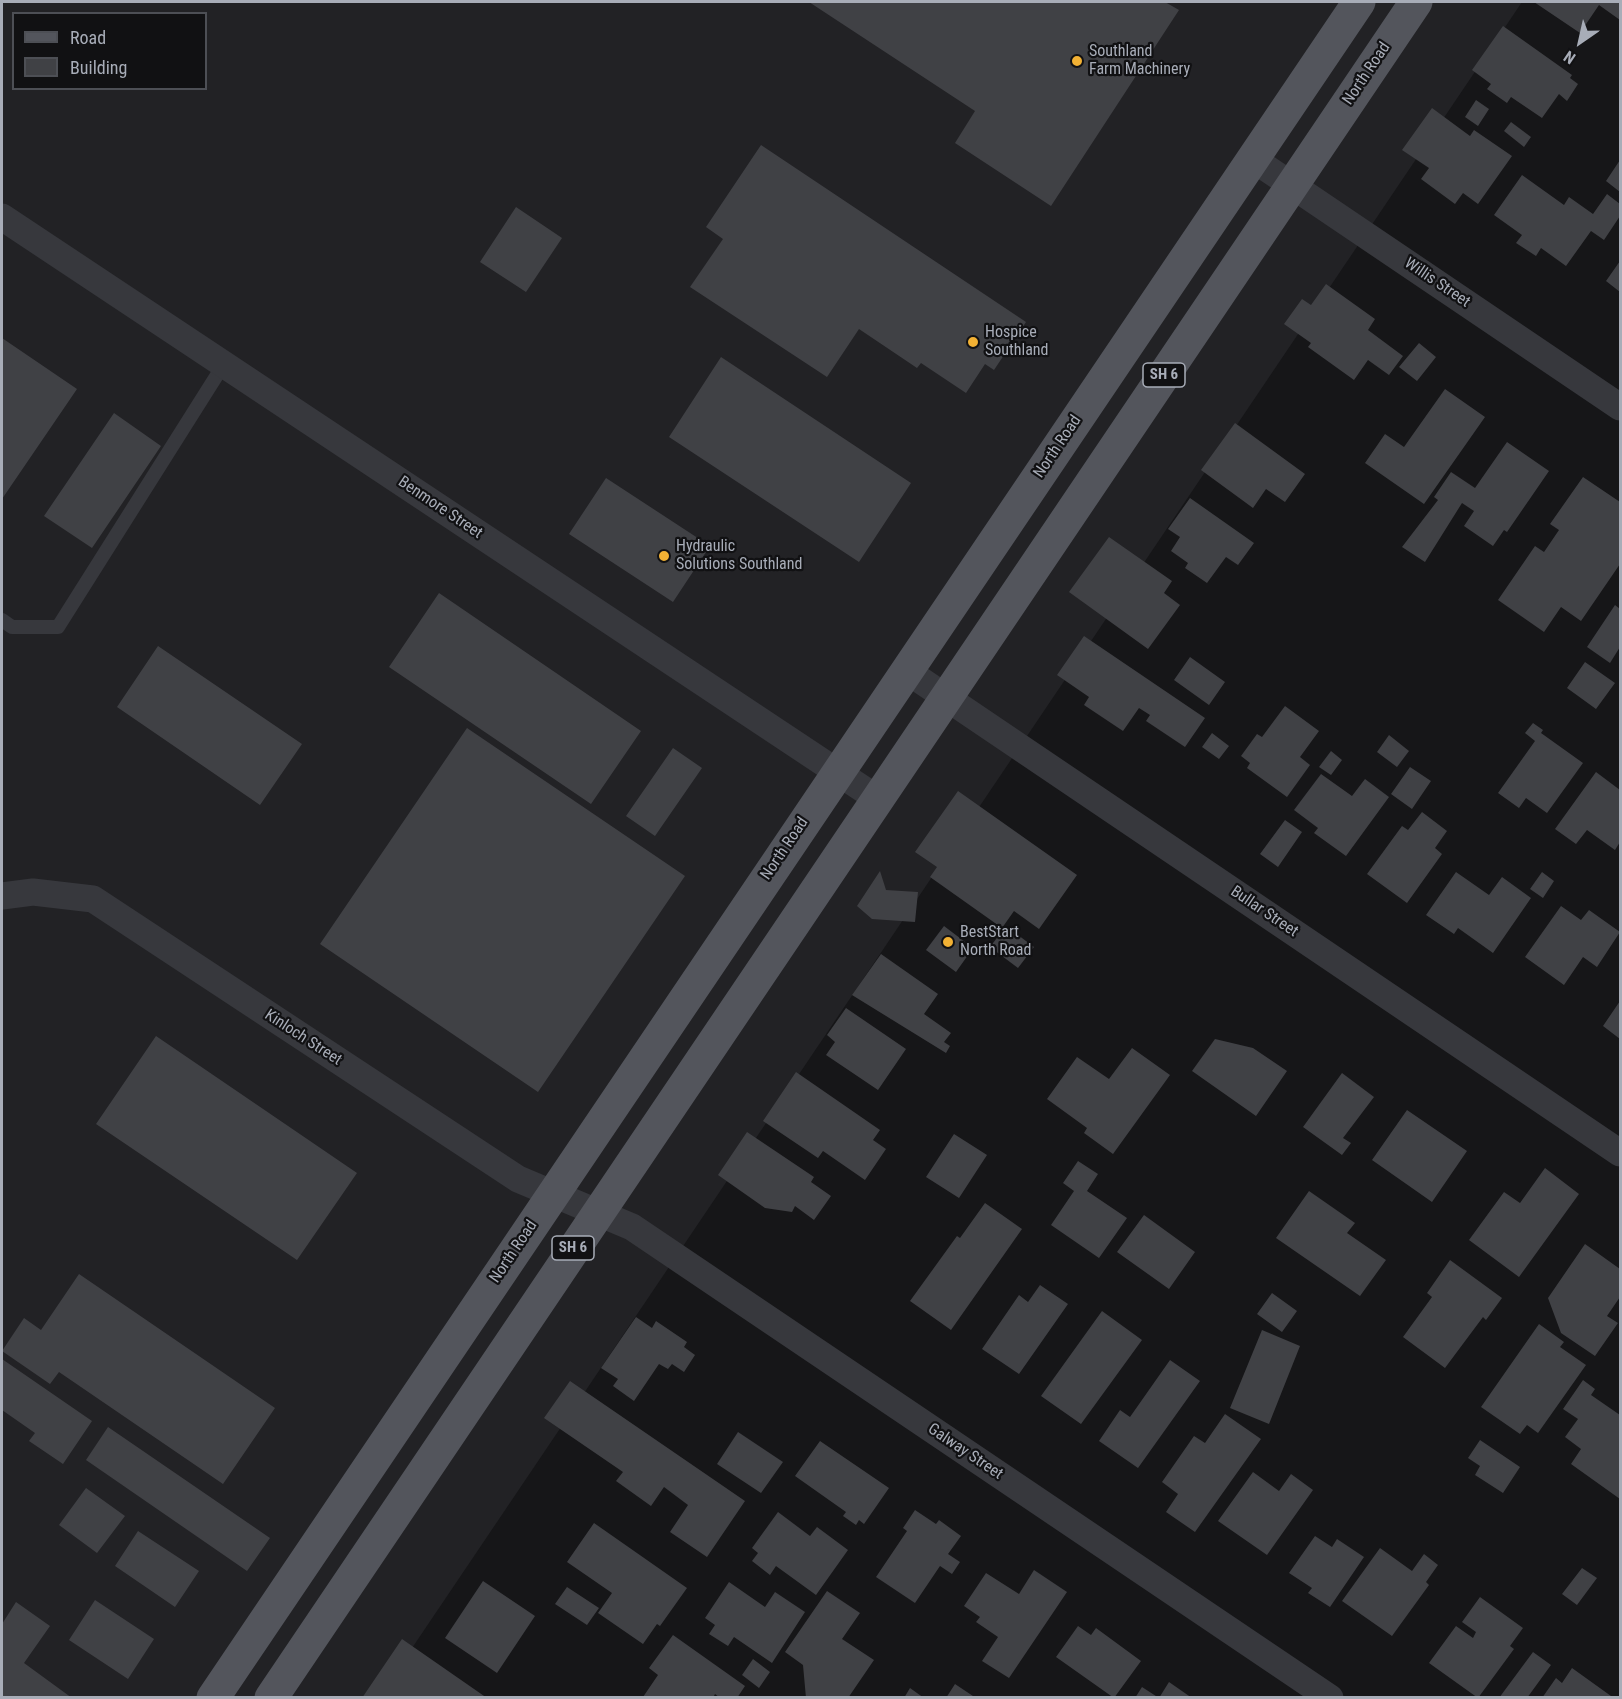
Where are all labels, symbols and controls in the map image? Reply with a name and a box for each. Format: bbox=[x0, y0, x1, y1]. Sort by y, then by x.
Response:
legend bbox=[12, 12, 207, 90]
north arrow bbox=[1550, 12, 1610, 72]
text: Road bbox=[70, 27, 106, 48]
street label: North Road bbox=[1339, 39, 1395, 109]
place label: Southland Farm Machinery bbox=[1089, 42, 1190, 80]
text: N bbox=[1560, 47, 1579, 68]
marker: Southland Farm Machinery bbox=[1070, 54, 1084, 68]
text: Building bbox=[70, 57, 127, 78]
street label: Willis Street bbox=[1400, 254, 1474, 312]
place label: Hospice Southland bbox=[985, 323, 1049, 361]
marker: Hospice Southland bbox=[966, 335, 980, 349]
road number: SH 6 bbox=[1143, 363, 1185, 387]
street label: North Road bbox=[1030, 412, 1086, 482]
street label: Benmore Street bbox=[394, 473, 486, 543]
place label: Hydraulic Solutions Southland bbox=[676, 537, 802, 575]
marker: Hydraulic Solutions Southland bbox=[657, 549, 671, 563]
street label: North Road bbox=[757, 814, 813, 884]
street label: Bullar Street bbox=[1227, 882, 1301, 942]
place label: BestStart North Road bbox=[960, 923, 1031, 961]
marker: BestStart North Road bbox=[941, 935, 955, 949]
street label: Kinloch Street bbox=[261, 1006, 345, 1070]
street label: North Road bbox=[486, 1217, 542, 1287]
road number: SH 6 bbox=[552, 1236, 594, 1260]
street label: Galway Street bbox=[924, 1420, 1006, 1484]

